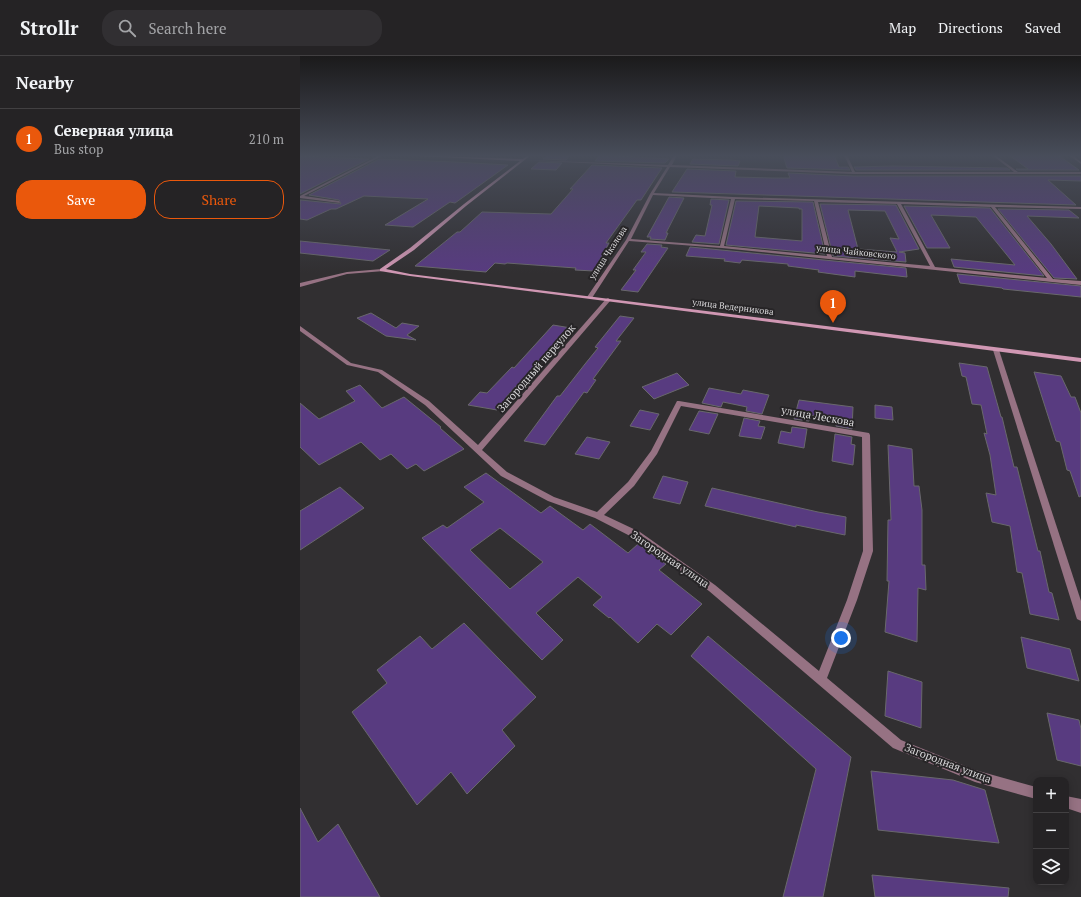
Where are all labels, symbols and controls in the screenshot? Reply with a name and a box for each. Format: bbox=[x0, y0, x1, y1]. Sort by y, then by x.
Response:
search box bbox=[102, 10, 382, 46]
text: Strollr bbox=[20, 15, 78, 40]
icon: search bbox=[116, 17, 138, 39]
text: Search here bbox=[148, 18, 226, 38]
text: Map bbox=[889, 18, 916, 37]
text: Directions bbox=[938, 18, 1003, 37]
text: Saved bbox=[1025, 18, 1061, 37]
text: Nearby bbox=[16, 71, 74, 94]
text: Северная улица bbox=[54, 120, 173, 140]
text: 1 bbox=[25, 130, 33, 148]
text: 210 m bbox=[249, 130, 284, 148]
text: Bus stop bbox=[54, 140, 103, 158]
button: Save bbox=[16, 180, 146, 219]
button: Share bbox=[154, 180, 284, 219]
street label: улица Чкалова bbox=[586, 224, 630, 283]
street label: улица Чайковского bbox=[815, 242, 896, 262]
pin: 1 bbox=[820, 290, 846, 323]
street label: улица Ведерникова bbox=[691, 296, 775, 318]
street label: Загородный переулок bbox=[494, 321, 578, 415]
street label: улица Лескова bbox=[779, 402, 856, 429]
street label: Загородная улица bbox=[628, 527, 712, 591]
your location bbox=[831, 628, 851, 648]
street label: Загородная улица bbox=[903, 740, 994, 786]
map controls bbox=[1033, 777, 1069, 885]
button: + bbox=[1033, 777, 1069, 813]
button: − bbox=[1033, 813, 1069, 849]
button: layers bbox=[1033, 849, 1069, 885]

